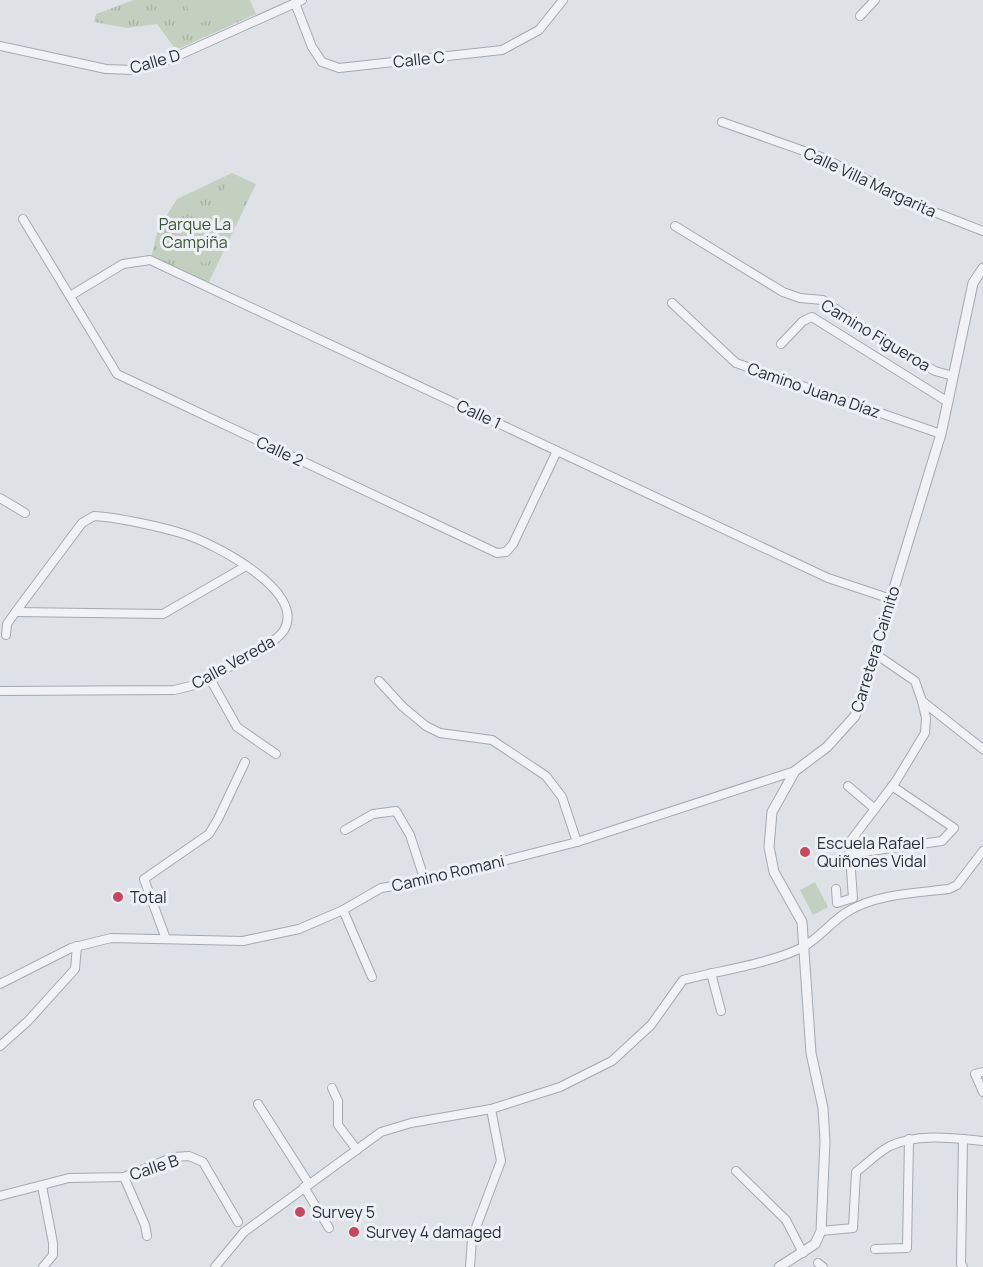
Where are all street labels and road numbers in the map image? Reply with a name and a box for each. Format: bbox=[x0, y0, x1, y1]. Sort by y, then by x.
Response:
street label: Calle D bbox=[127, 43, 183, 79]
street label: Calle C bbox=[392, 45, 446, 73]
street label: Calle Villa Margarita bbox=[800, 142, 940, 222]
street label: Camino Figueroa bbox=[817, 294, 935, 376]
street label: Camino Juana Díaz bbox=[745, 357, 883, 423]
street label: Calle 1 bbox=[453, 394, 505, 434]
street label: Calle 2 bbox=[253, 431, 307, 471]
street label: Carretera Caimito bbox=[845, 583, 905, 715]
street label: Calle Vereda bbox=[188, 630, 278, 694]
street label: Camino Romani bbox=[389, 849, 507, 897]
street label: Calle B bbox=[127, 1149, 181, 1185]

